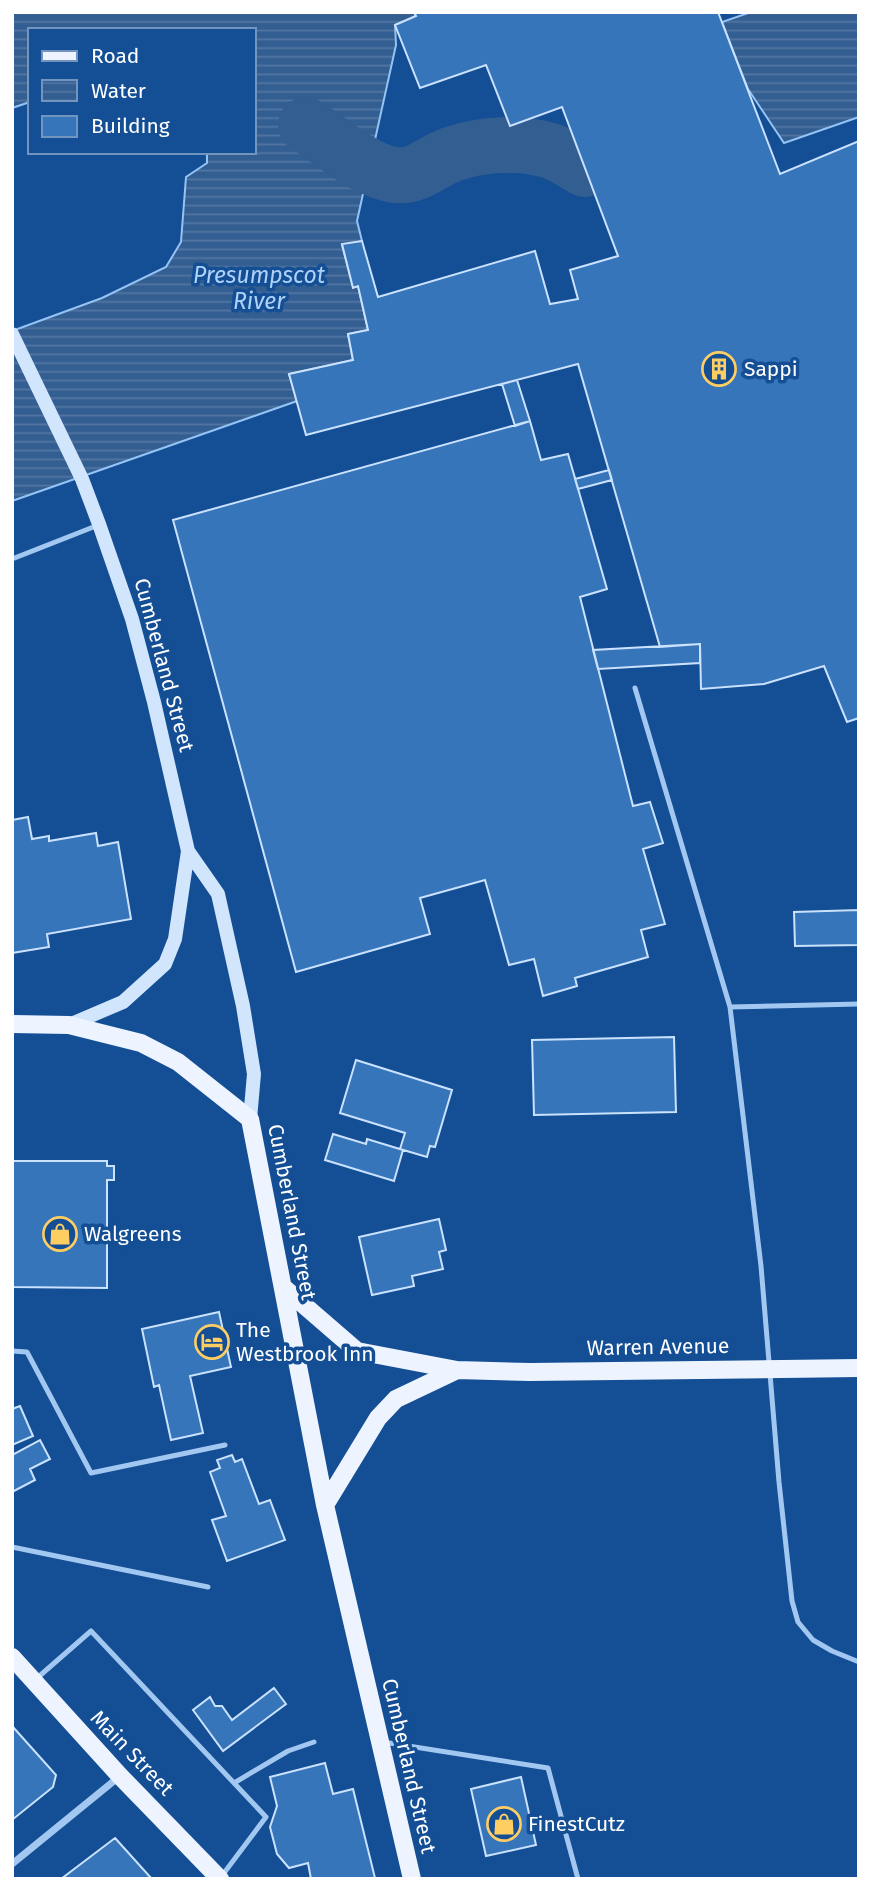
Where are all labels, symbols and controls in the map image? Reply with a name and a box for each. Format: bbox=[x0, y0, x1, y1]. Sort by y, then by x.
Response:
legend bbox=[28, 28, 256, 154]
text: Road bbox=[91, 43, 139, 69]
text: Water bbox=[91, 78, 146, 104]
text: Building bbox=[91, 113, 170, 139]
water label: Presumpscot River bbox=[193, 261, 326, 315]
building icon: Sappi bbox=[700, 350, 738, 388]
place label: Sappi bbox=[744, 356, 798, 382]
street label: Cumberland Street bbox=[128, 575, 200, 755]
street label: Cumberland Street bbox=[262, 1122, 322, 1303]
shop icon: Walgreens bbox=[41, 1215, 79, 1253]
place label: Walgreens bbox=[84, 1221, 182, 1247]
place label: The Westbrook Inn bbox=[236, 1317, 374, 1367]
hotel icon: The Westbrook Inn bbox=[193, 1323, 231, 1361]
street label: Warren Avenue bbox=[586, 1333, 730, 1361]
street label: Cumberland Street bbox=[376, 1676, 442, 1856]
street label: Main Street bbox=[85, 1705, 179, 1801]
shop icon: FinestCutz bbox=[485, 1805, 523, 1843]
place label: FinestCutz bbox=[528, 1811, 625, 1837]

